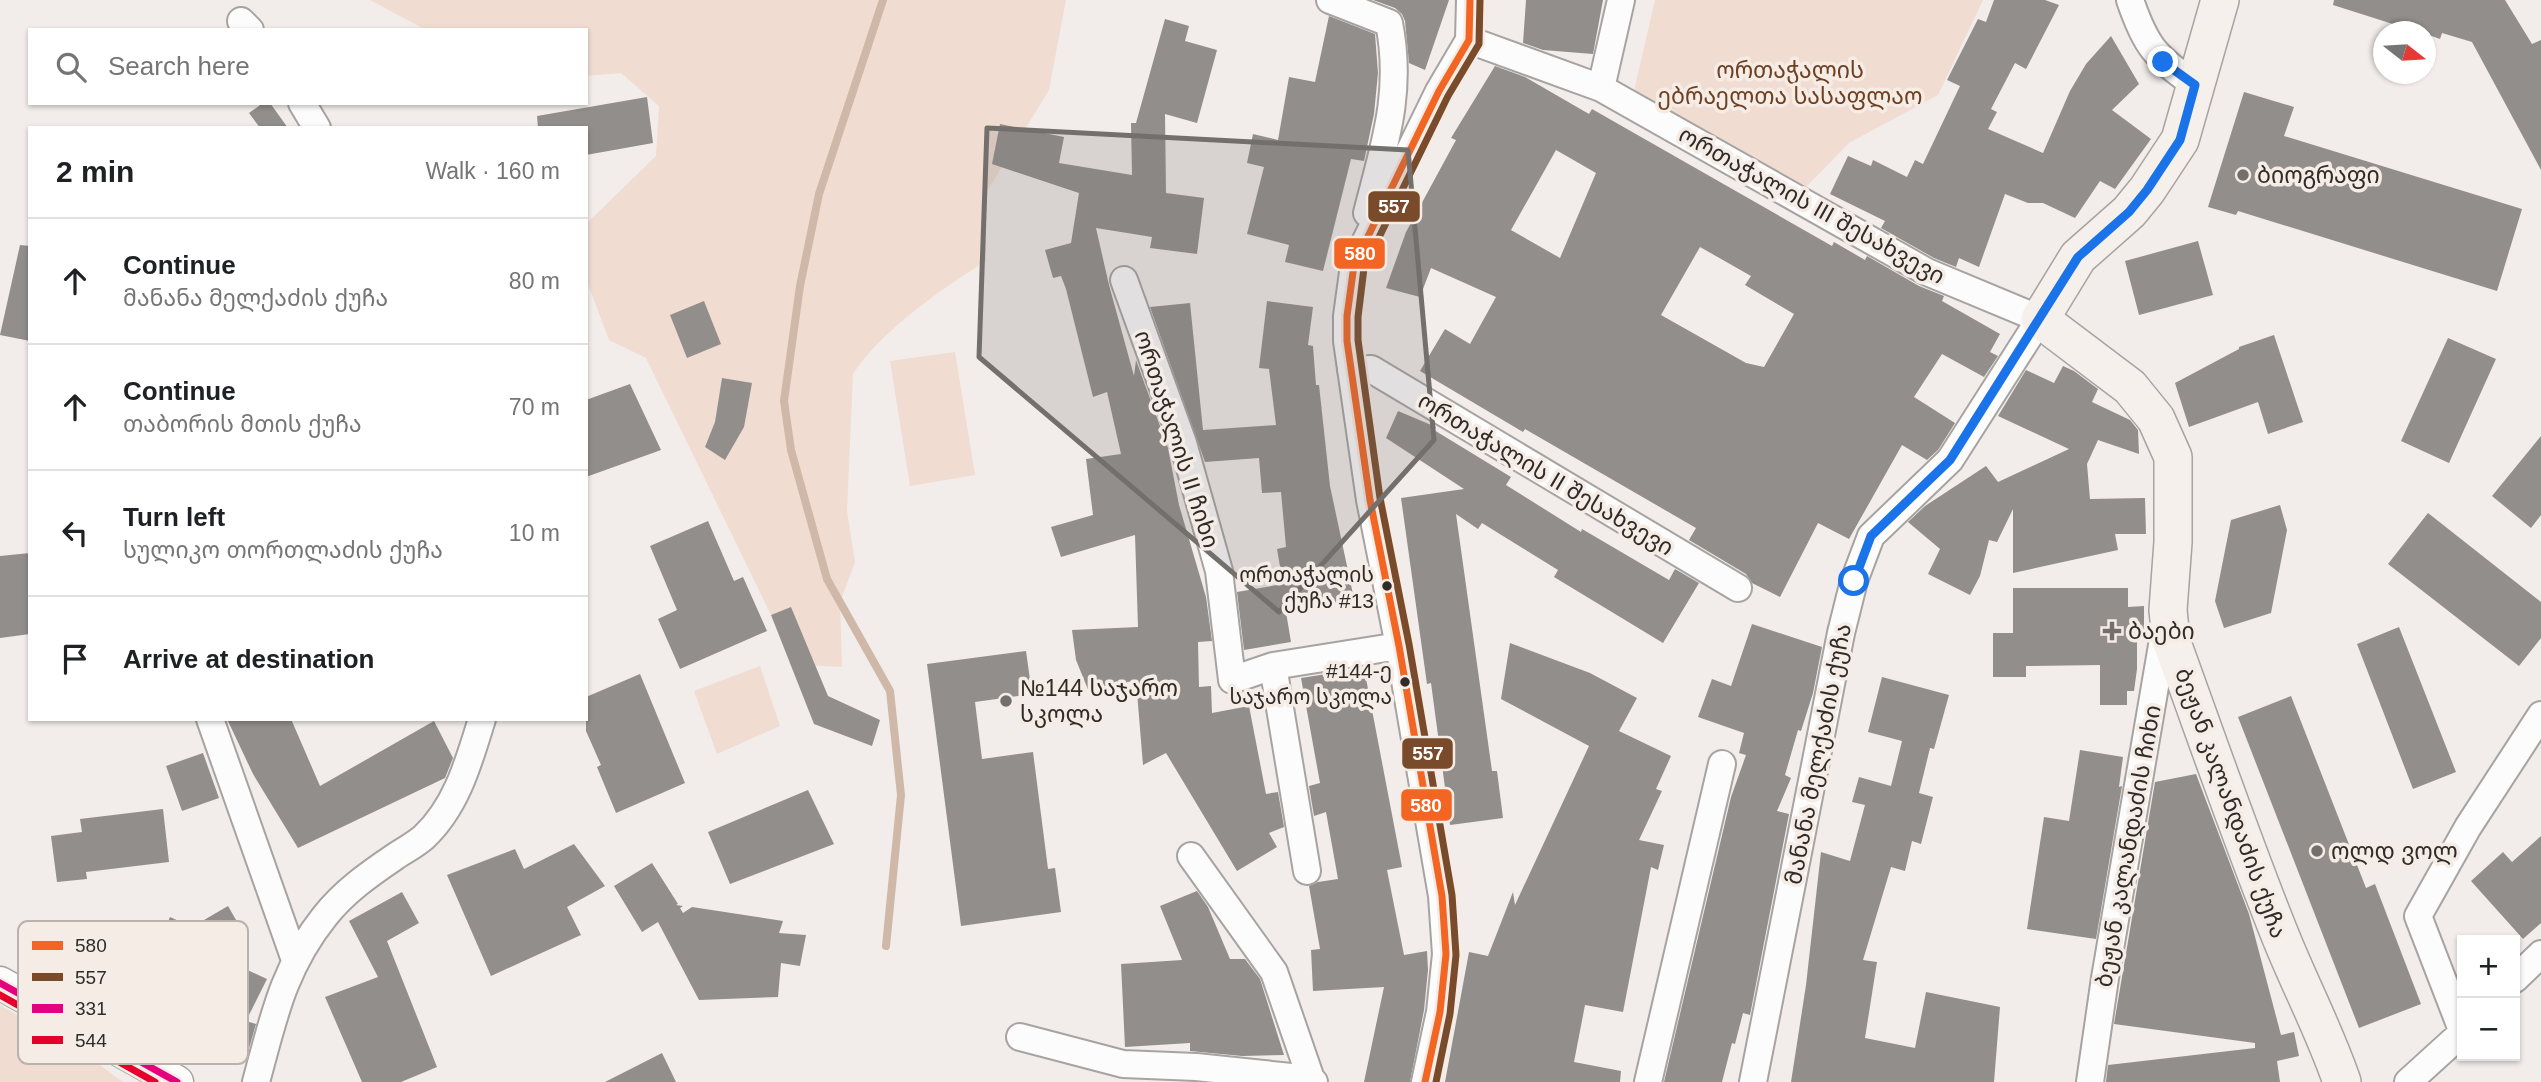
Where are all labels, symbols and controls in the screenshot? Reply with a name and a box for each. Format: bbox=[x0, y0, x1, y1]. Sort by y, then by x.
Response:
north arrow bbox=[2373, 21, 2436, 84]
search box bbox=[28, 28, 588, 105]
route end bbox=[2147, 46, 2178, 77]
icon: search bbox=[52, 48, 90, 86]
text: Search here bbox=[108, 51, 250, 81]
park label: ორთაჭალის ებრაელთა სასაფლაო bbox=[1658, 57, 1922, 110]
street label: ორთაჭალის III შესახვევი bbox=[1674, 121, 1949, 290]
text: 2 min bbox=[56, 155, 134, 188]
text: Walk · 160 m bbox=[425, 158, 560, 184]
place label: ბიოგრაფი bbox=[2257, 162, 2380, 189]
marker: ბიოგრაფი bbox=[2235, 167, 2251, 183]
line badge: 557 bbox=[1367, 190, 1421, 223]
text: 557 bbox=[1378, 196, 1410, 217]
line badge: 580 bbox=[1333, 237, 1386, 270]
text: 580 bbox=[1344, 243, 1376, 264]
text: Continue bbox=[123, 250, 236, 280]
icon: ahead bbox=[56, 262, 94, 300]
text: 80 m bbox=[509, 268, 560, 294]
text: მანანა მელქაძის ქუჩა bbox=[123, 285, 388, 311]
street label: ორთაჭალის II ჩიხი bbox=[1129, 327, 1224, 551]
text: Continue bbox=[123, 376, 236, 406]
street label: ორთაჭალის II შესახვევი bbox=[1413, 387, 1678, 562]
icon: ahead bbox=[56, 388, 94, 426]
text: 70 m bbox=[509, 394, 560, 420]
text: თაბორის მთის ქუჩა bbox=[123, 411, 362, 437]
text: Turn left bbox=[123, 502, 225, 532]
icon: left bbox=[56, 514, 94, 552]
text: 10 m bbox=[509, 520, 560, 546]
text: სულიკო თორთლაძის ქუჩა bbox=[123, 537, 443, 563]
place label: ორთაჭალის ქუჩა #13 bbox=[1239, 563, 1374, 613]
route start bbox=[1838, 565, 1869, 596]
marker: ორთაჭალის ქუჩა #13 bbox=[1380, 579, 1394, 593]
place label: ბაები bbox=[2128, 618, 2195, 645]
street label: მანანა მელქაძის ქუჩა bbox=[1780, 621, 1857, 887]
marker: ბაები bbox=[2102, 621, 2122, 641]
icon: arrive bbox=[56, 640, 94, 678]
text: Arrive at destination bbox=[123, 644, 374, 674]
place label: #144-ე საჯარო სკოლა bbox=[1230, 659, 1392, 710]
street label: ბეჟან კალანდაძის ქუჩა bbox=[2169, 664, 2292, 942]
place label: №144 საჯარო სკოლა bbox=[1020, 675, 1178, 728]
marker: #144-ე საჯარო სკოლა bbox=[1398, 675, 1412, 689]
marker: №144 საჯარო სკოლა bbox=[998, 693, 1014, 709]
street label: ბეჟან კალანდაძის ჩიხი bbox=[2090, 703, 2167, 989]
line badge: 557 bbox=[1401, 737, 1454, 770]
text: 557 bbox=[1412, 743, 1444, 764]
line badge: 580 bbox=[1400, 788, 1453, 822]
text: 580 bbox=[1410, 795, 1442, 816]
place label: ოლდ ვოლ bbox=[2331, 838, 2458, 865]
marker: ოლდ ვოლ bbox=[2309, 843, 2325, 859]
legend bbox=[18, 921, 248, 1064]
text: 580 bbox=[75, 935, 107, 956]
map controls bbox=[2457, 935, 2520, 1061]
button: + bbox=[2457, 935, 2520, 998]
text: 557 bbox=[75, 967, 107, 988]
text: 331 bbox=[75, 998, 107, 1019]
button: − bbox=[2457, 998, 2520, 1061]
text: 544 bbox=[75, 1030, 107, 1051]

